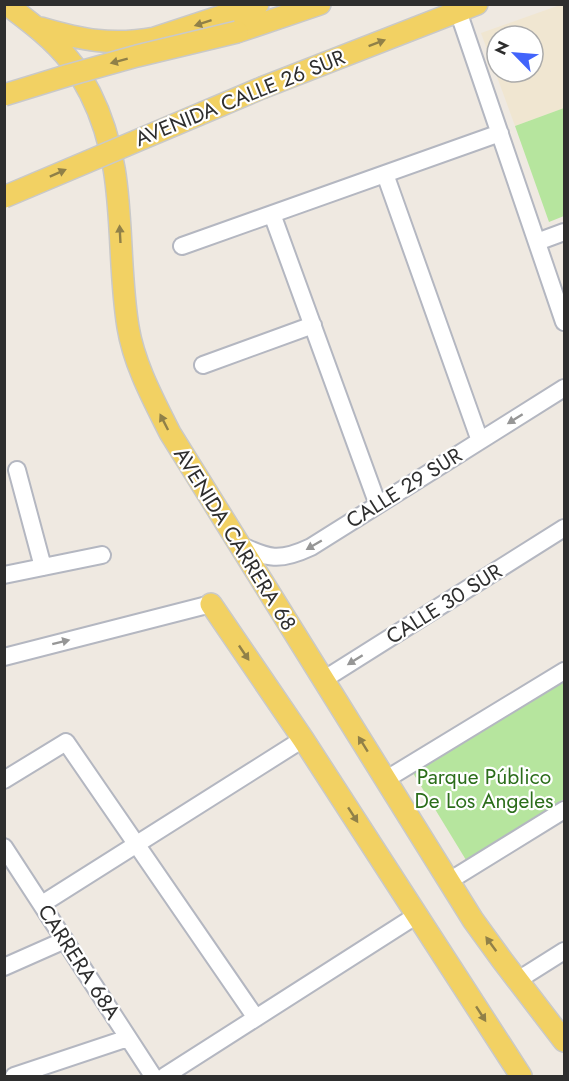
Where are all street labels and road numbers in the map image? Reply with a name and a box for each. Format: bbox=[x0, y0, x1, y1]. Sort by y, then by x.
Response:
street label: AVENIDA CALLE 26 SUR bbox=[131, 42, 350, 154]
street label: CALLE 29 SUR bbox=[340, 440, 468, 536]
street label: AVENIDA CARRERA 68 bbox=[166, 442, 304, 636]
street label: CALLE 30 SUR bbox=[380, 556, 508, 652]
street label: CARRERA 68A bbox=[30, 898, 128, 1026]

